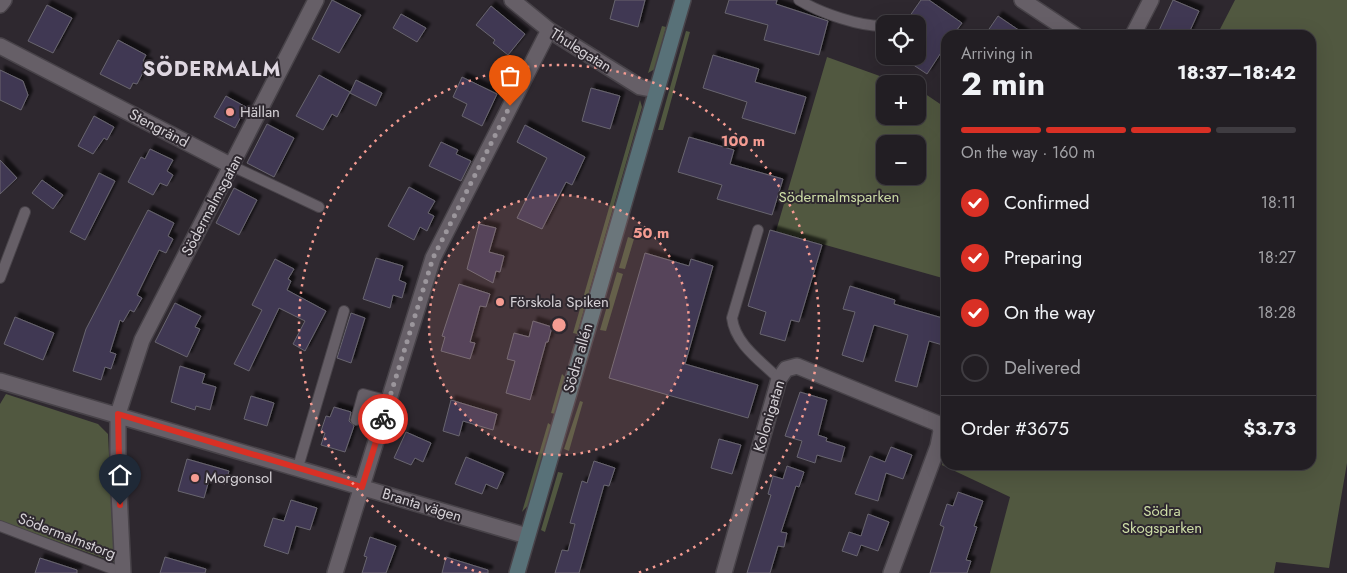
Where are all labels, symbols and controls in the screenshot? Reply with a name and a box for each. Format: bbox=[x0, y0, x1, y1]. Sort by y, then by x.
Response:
map controls bbox=[876, 15, 926, 185]
button: locate bbox=[876, 15, 926, 65]
street label: Thulegatan bbox=[546, 23, 616, 77]
text: Arriving in bbox=[961, 42, 1033, 65]
district label: SÖDERMALM bbox=[143, 55, 281, 84]
pin bbox=[489, 55, 531, 106]
text: 18:37–18:42 bbox=[1177, 59, 1296, 86]
text: 2 min bbox=[961, 61, 1045, 107]
icon: bag bbox=[496, 62, 524, 90]
button: + bbox=[876, 75, 926, 125]
place label: Hällan bbox=[240, 101, 280, 123]
street label: Stengränd bbox=[125, 103, 193, 153]
marker: Hällan bbox=[224, 106, 236, 118]
text: 100 m bbox=[721, 130, 765, 152]
button: − bbox=[876, 135, 926, 185]
text: On the way · 160 m bbox=[961, 141, 1095, 164]
street label: Södermalmsgatan bbox=[176, 150, 248, 260]
park label: Södermalmsparken bbox=[779, 186, 899, 208]
icon: check bbox=[961, 189, 989, 217]
text: Confirmed bbox=[1004, 189, 1090, 216]
text: 18:11 bbox=[1261, 191, 1296, 214]
text: 50 m bbox=[633, 222, 669, 244]
icon: check bbox=[961, 244, 989, 272]
text: Preparing bbox=[1004, 244, 1082, 271]
text: 18:27 bbox=[1258, 246, 1296, 269]
place label: Förskola Spiken bbox=[510, 291, 609, 313]
marker: Förskola Spiken bbox=[494, 296, 506, 308]
icon: check bbox=[961, 299, 989, 327]
text: On the way bbox=[1004, 299, 1095, 326]
text: 18:28 bbox=[1257, 301, 1296, 324]
centre of rings bbox=[550, 316, 568, 334]
street label: Södra allén bbox=[558, 321, 598, 395]
text: Delivered bbox=[1004, 354, 1081, 381]
street label: Kolonigatan bbox=[748, 377, 790, 455]
courier bbox=[358, 394, 408, 444]
icon: bike bbox=[369, 405, 397, 433]
text: Order #3675 bbox=[961, 415, 1069, 442]
text: $3.73 bbox=[1243, 415, 1296, 442]
pin bbox=[99, 454, 141, 505]
icon: home bbox=[106, 461, 134, 489]
place label: Morgonsol bbox=[205, 467, 273, 489]
marker: Morgonsol bbox=[189, 472, 201, 484]
street label: Branta vägen bbox=[380, 483, 464, 527]
park label: Södra Skogsparken bbox=[1122, 500, 1202, 539]
street label: Södermalmstorg bbox=[15, 507, 119, 565]

